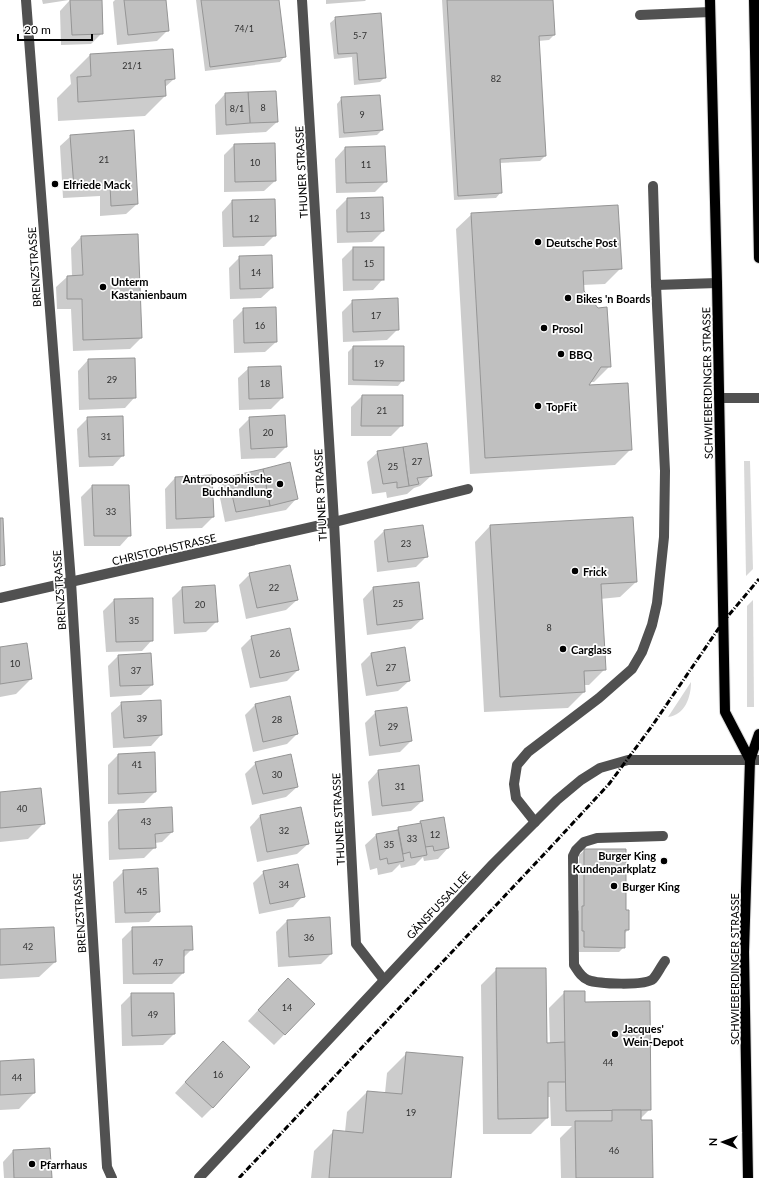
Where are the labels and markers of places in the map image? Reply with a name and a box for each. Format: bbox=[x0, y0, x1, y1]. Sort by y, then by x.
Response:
place label: Elfriede Mack bbox=[63, 178, 131, 191]
marker: Elfriede Mack bbox=[50, 179, 60, 189]
place label: Deutsche Post bbox=[546, 236, 618, 249]
marker: Deutsche Post bbox=[533, 237, 543, 247]
place label: Unterm Kastanienbaum bbox=[111, 275, 187, 301]
marker: Unterm Kastanienbaum bbox=[98, 282, 108, 292]
place label: Bikes 'n Boards bbox=[576, 292, 650, 305]
marker: Bikes 'n Boards bbox=[563, 293, 573, 303]
place label: Prosol bbox=[552, 322, 583, 335]
marker: Prosol bbox=[539, 323, 549, 333]
place label: BBQ bbox=[569, 348, 592, 361]
marker: BBQ bbox=[556, 349, 566, 359]
place label: TopFit bbox=[546, 400, 578, 413]
marker: TopFit bbox=[533, 401, 543, 411]
place label: Antroposophische Buchhandlung bbox=[182, 472, 272, 498]
marker: Antroposophische Buchhandlung bbox=[275, 479, 285, 489]
place label: Frick bbox=[583, 565, 607, 578]
marker: Frick bbox=[570, 566, 580, 576]
place label: Carglass bbox=[571, 643, 612, 656]
marker: Carglass bbox=[558, 644, 568, 654]
place label: Burger King Kundenparkplatz bbox=[573, 849, 656, 875]
marker: Burger King Kundenparkplatz bbox=[659, 856, 669, 866]
place label: Burger King bbox=[622, 880, 680, 893]
marker: Burger King bbox=[609, 881, 619, 891]
place label: Jacques' Wein-Depot bbox=[623, 1022, 684, 1048]
marker: Jacques' Wein-Depot bbox=[610, 1029, 620, 1039]
place label: Pfarrhaus bbox=[40, 1158, 88, 1171]
marker: Pfarrhaus bbox=[27, 1159, 37, 1169]

